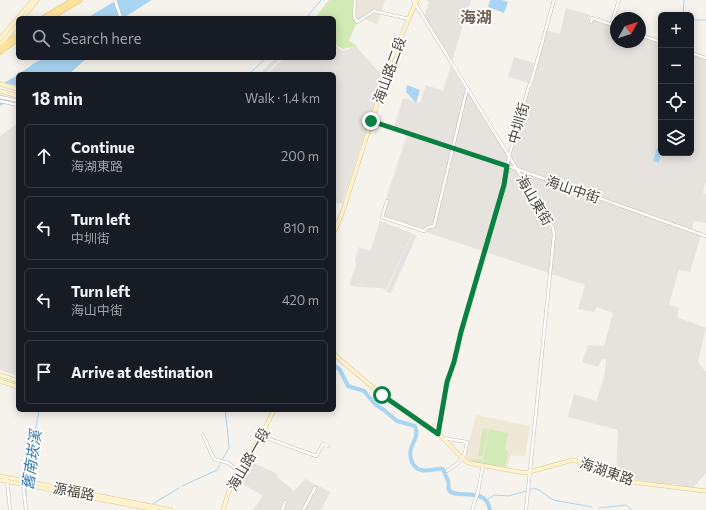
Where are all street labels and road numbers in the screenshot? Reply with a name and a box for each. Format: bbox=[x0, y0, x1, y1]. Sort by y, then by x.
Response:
street label: 海山路二段 bbox=[369, 34, 409, 106]
street label: 中圳街 bbox=[504, 100, 532, 146]
street label: 海山東街 bbox=[513, 172, 557, 228]
street label: 海山中街 bbox=[544, 172, 602, 206]
street label: 海山路一段 bbox=[223, 424, 273, 494]
street label: 海湖東路 bbox=[578, 454, 636, 488]
street label: 源福路 bbox=[52, 479, 96, 503]

